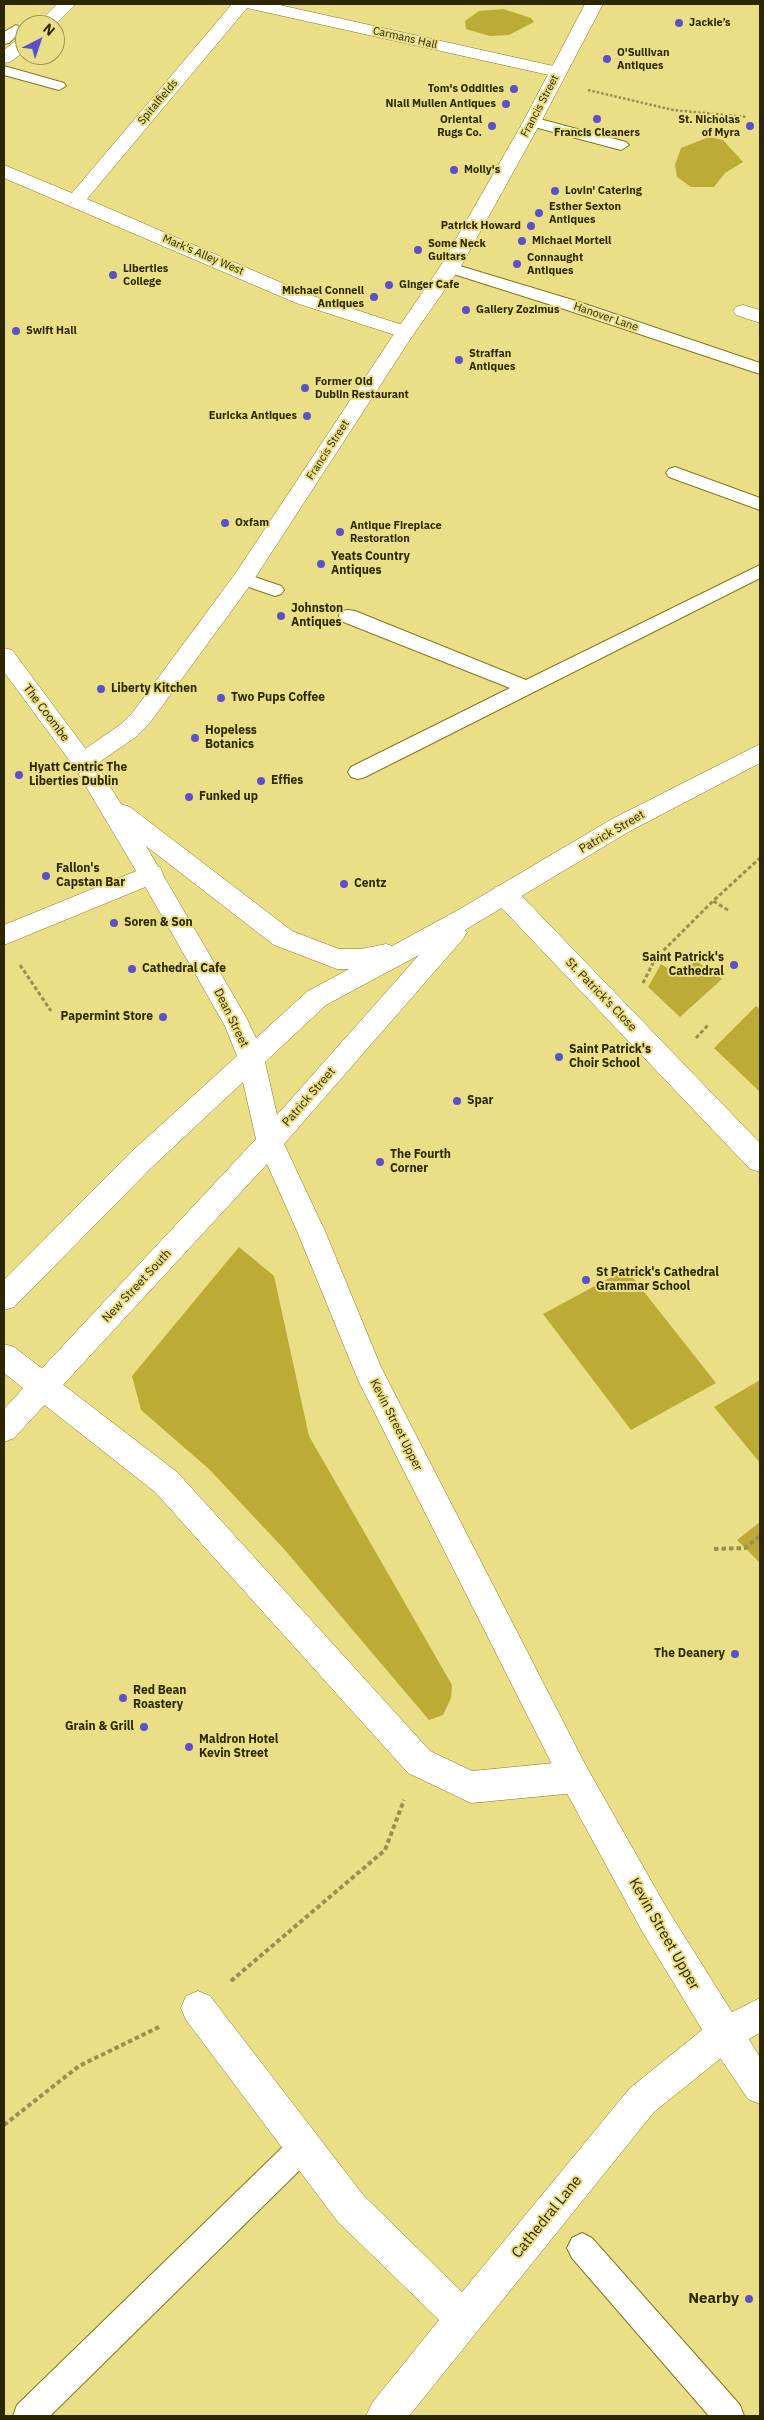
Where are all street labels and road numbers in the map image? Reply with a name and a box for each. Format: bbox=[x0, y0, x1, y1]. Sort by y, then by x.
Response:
street label: Carmans Hall bbox=[371, 24, 439, 52]
street label: Francis Street bbox=[518, 73, 562, 139]
street label: Spitalfields bbox=[135, 77, 181, 127]
street label: Mark's Alley West bbox=[160, 232, 246, 278]
street label: Hanover Lane bbox=[572, 300, 640, 334]
street label: Francis Street bbox=[304, 418, 352, 482]
street label: The Coombe bbox=[20, 682, 72, 744]
street label: Patrick Street bbox=[577, 807, 647, 857]
street label: St. Patrick's Close bbox=[562, 955, 640, 1035]
street label: Dean Street bbox=[211, 986, 251, 1050]
street label: Patrick Street bbox=[280, 1065, 338, 1129]
street label: New Street South bbox=[100, 1247, 174, 1325]
street label: Kevin Street Upper bbox=[367, 1377, 425, 1473]
street label: Kevin Street Upper bbox=[625, 1875, 703, 1993]
street label: Cathedral Lane bbox=[508, 2172, 586, 2262]

